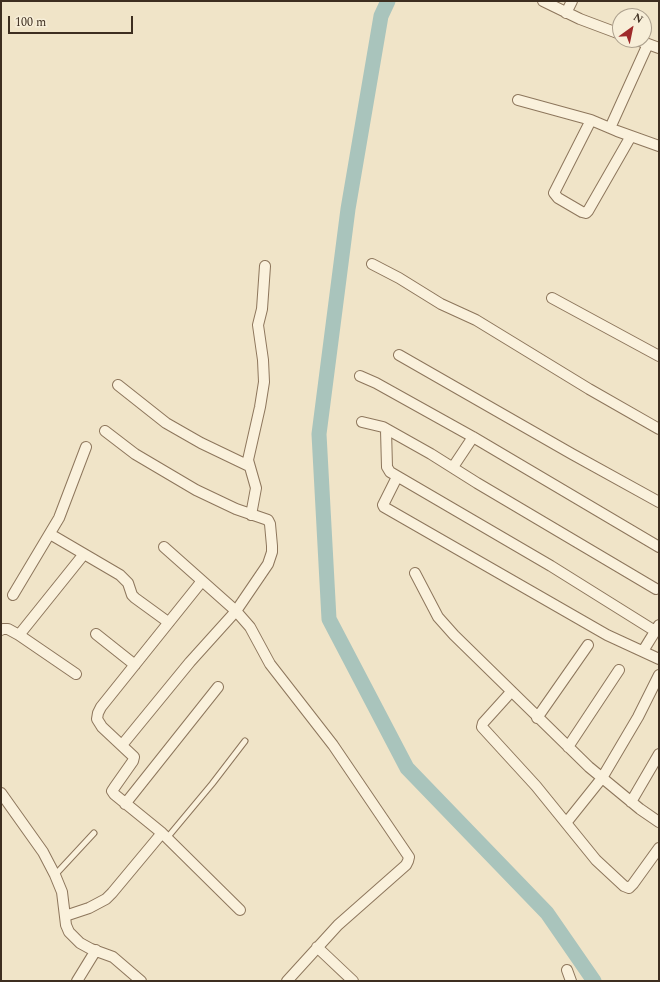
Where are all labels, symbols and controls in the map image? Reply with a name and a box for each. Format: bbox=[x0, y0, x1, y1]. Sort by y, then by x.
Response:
scale bar bbox=[10, 8, 135, 34]
north arrow bbox=[612, 8, 652, 48]
text: N bbox=[630, 9, 647, 28]
text: 100 m bbox=[15, 13, 46, 32]

